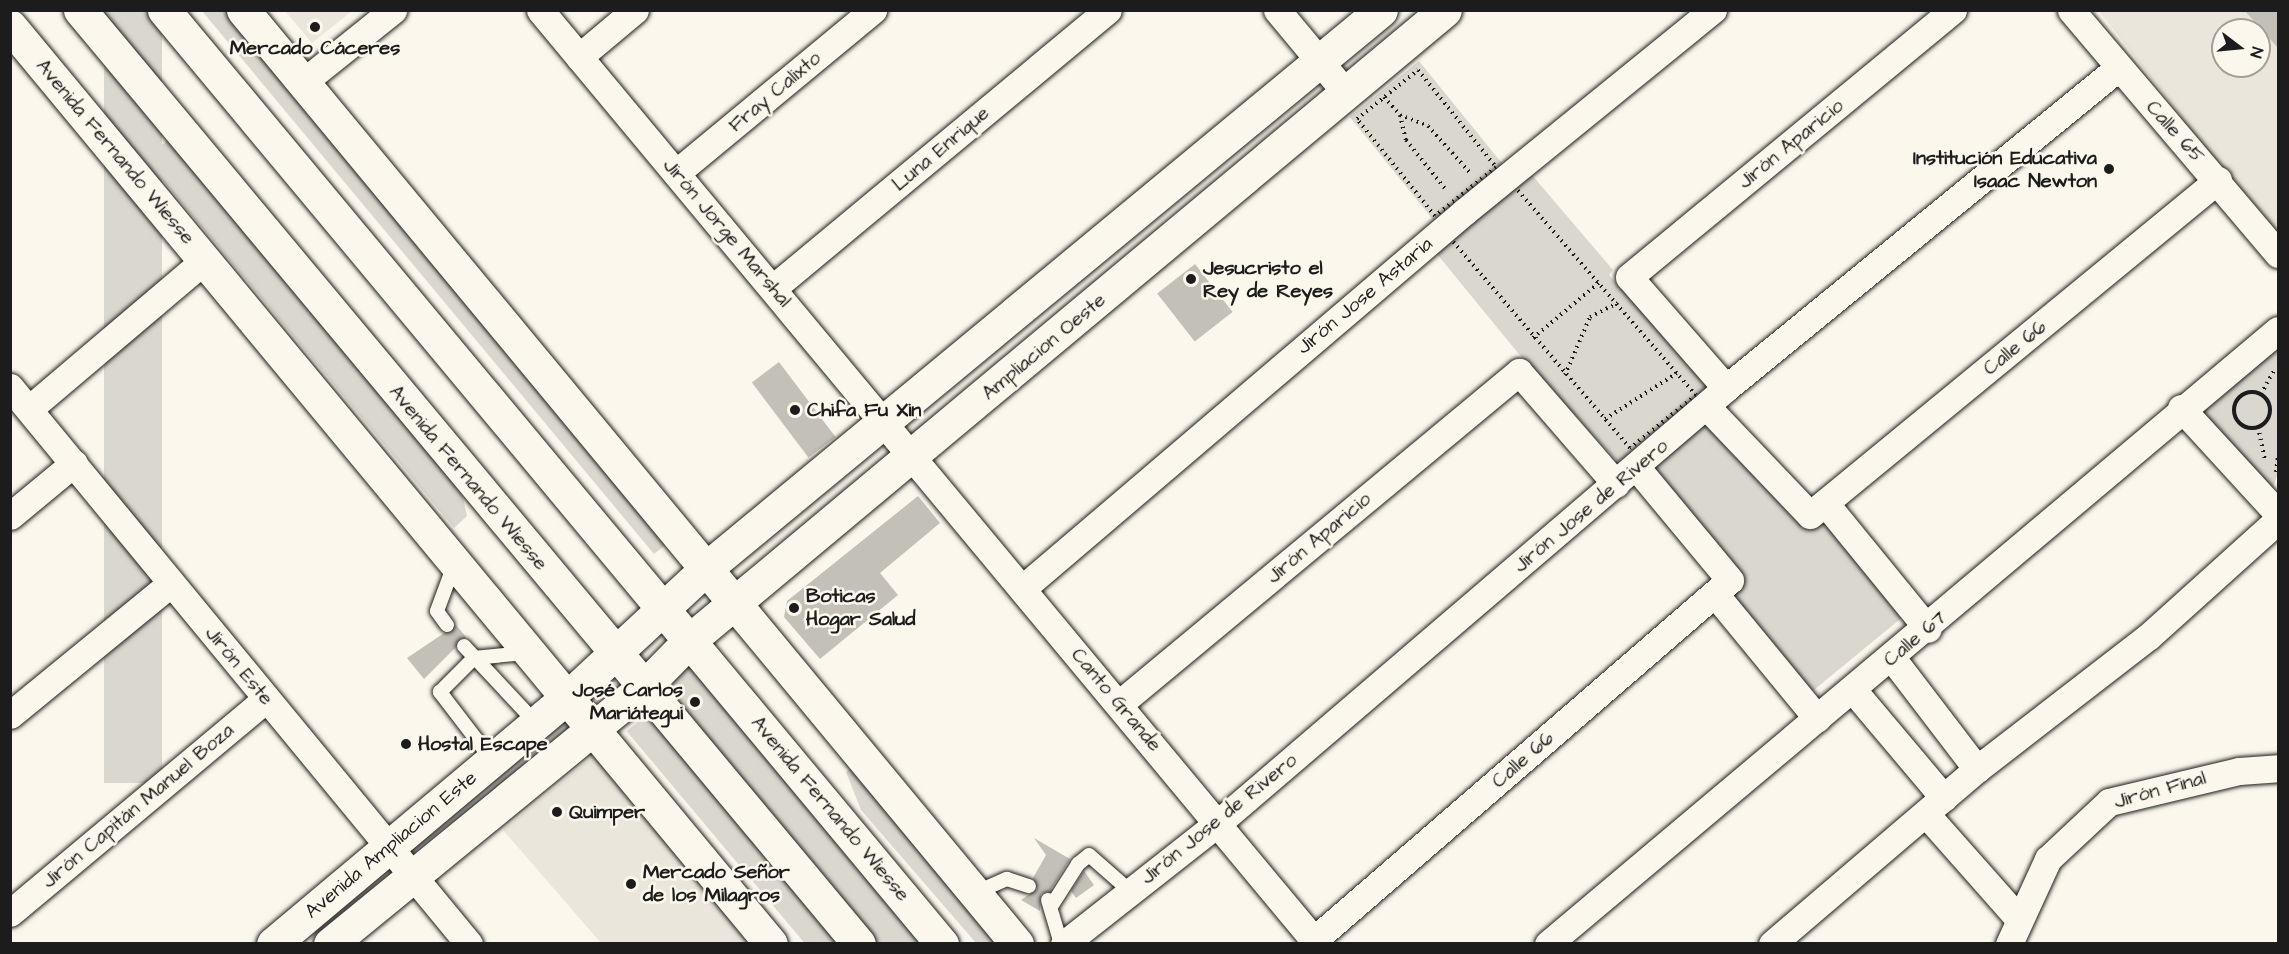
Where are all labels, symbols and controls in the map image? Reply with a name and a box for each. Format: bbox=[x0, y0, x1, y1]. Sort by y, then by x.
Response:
north arrow bbox=[2211, 18, 2271, 78]
marker: Mercado Cáceres bbox=[308, 20, 322, 34]
place label: Mercado Cáceres bbox=[230, 36, 400, 60]
text: N bbox=[2244, 45, 2268, 60]
street label: Fray Calixto bbox=[724, 46, 826, 138]
street label: Avenida Fernando Wiesse bbox=[30, 55, 200, 249]
street label: Jirón Aparicio bbox=[1733, 94, 1849, 194]
street label: Calle 65 bbox=[2141, 96, 2209, 168]
street label: Luna Enrique bbox=[888, 101, 994, 197]
place label: Institución Educativa Isaac Newton bbox=[1913, 146, 2097, 193]
street label: Jirón Jorge Marshal bbox=[658, 154, 796, 312]
marker: Institución Educativa Isaac Newton bbox=[2102, 162, 2116, 176]
street label: Jirón Jose Astaria bbox=[1292, 232, 1438, 360]
place label: Jesucristo el Rey de Reyes bbox=[1203, 256, 1333, 303]
marker: Jesucristo el Rey de Reyes bbox=[1184, 272, 1198, 286]
street label: Ampliacion Oeste bbox=[977, 288, 1111, 406]
street label: Calle 66 bbox=[1978, 315, 2052, 381]
street label: Avenida Fernando Wiesse bbox=[383, 381, 553, 575]
place label: Chifa Fu Xin bbox=[807, 398, 921, 422]
marker: Chifa Fu Xin bbox=[788, 403, 802, 417]
street label: Jirón Jose de Rivero bbox=[1509, 434, 1673, 578]
street label: Jirón Aparicio bbox=[1262, 487, 1376, 589]
place label: Boticas Hogar Salud bbox=[806, 584, 915, 631]
marker: Boticas Hogar Salud bbox=[787, 601, 801, 615]
street label: Calle 67 bbox=[1879, 606, 1951, 672]
street label: Jirón Este bbox=[200, 622, 278, 710]
street label: Canto Grande bbox=[1066, 643, 1166, 757]
place label: José Carlos Mariátegui bbox=[572, 678, 683, 725]
marker: José Carlos Mariátegui bbox=[688, 695, 702, 709]
street label: Avenida Fernando Wiesse bbox=[745, 712, 915, 906]
street label: Jirón Capitán Manuel Boza bbox=[37, 719, 239, 893]
street label: Calle 66 bbox=[1487, 726, 1559, 794]
place label: Hostal Escape bbox=[418, 732, 547, 756]
marker: Hostal Escape bbox=[399, 737, 413, 751]
street label: Jirón Jose de Rivero bbox=[1136, 748, 1302, 890]
street label: Avenida Ampliacion Este bbox=[300, 766, 482, 924]
street label: Jirón Final bbox=[2111, 766, 2209, 814]
place label: Quimper bbox=[569, 800, 645, 824]
marker: Quimper bbox=[550, 805, 564, 819]
place label: Mercado Señor de los Milagros bbox=[643, 861, 790, 908]
marker: Mercado Señor de los Milagros bbox=[624, 877, 638, 891]

